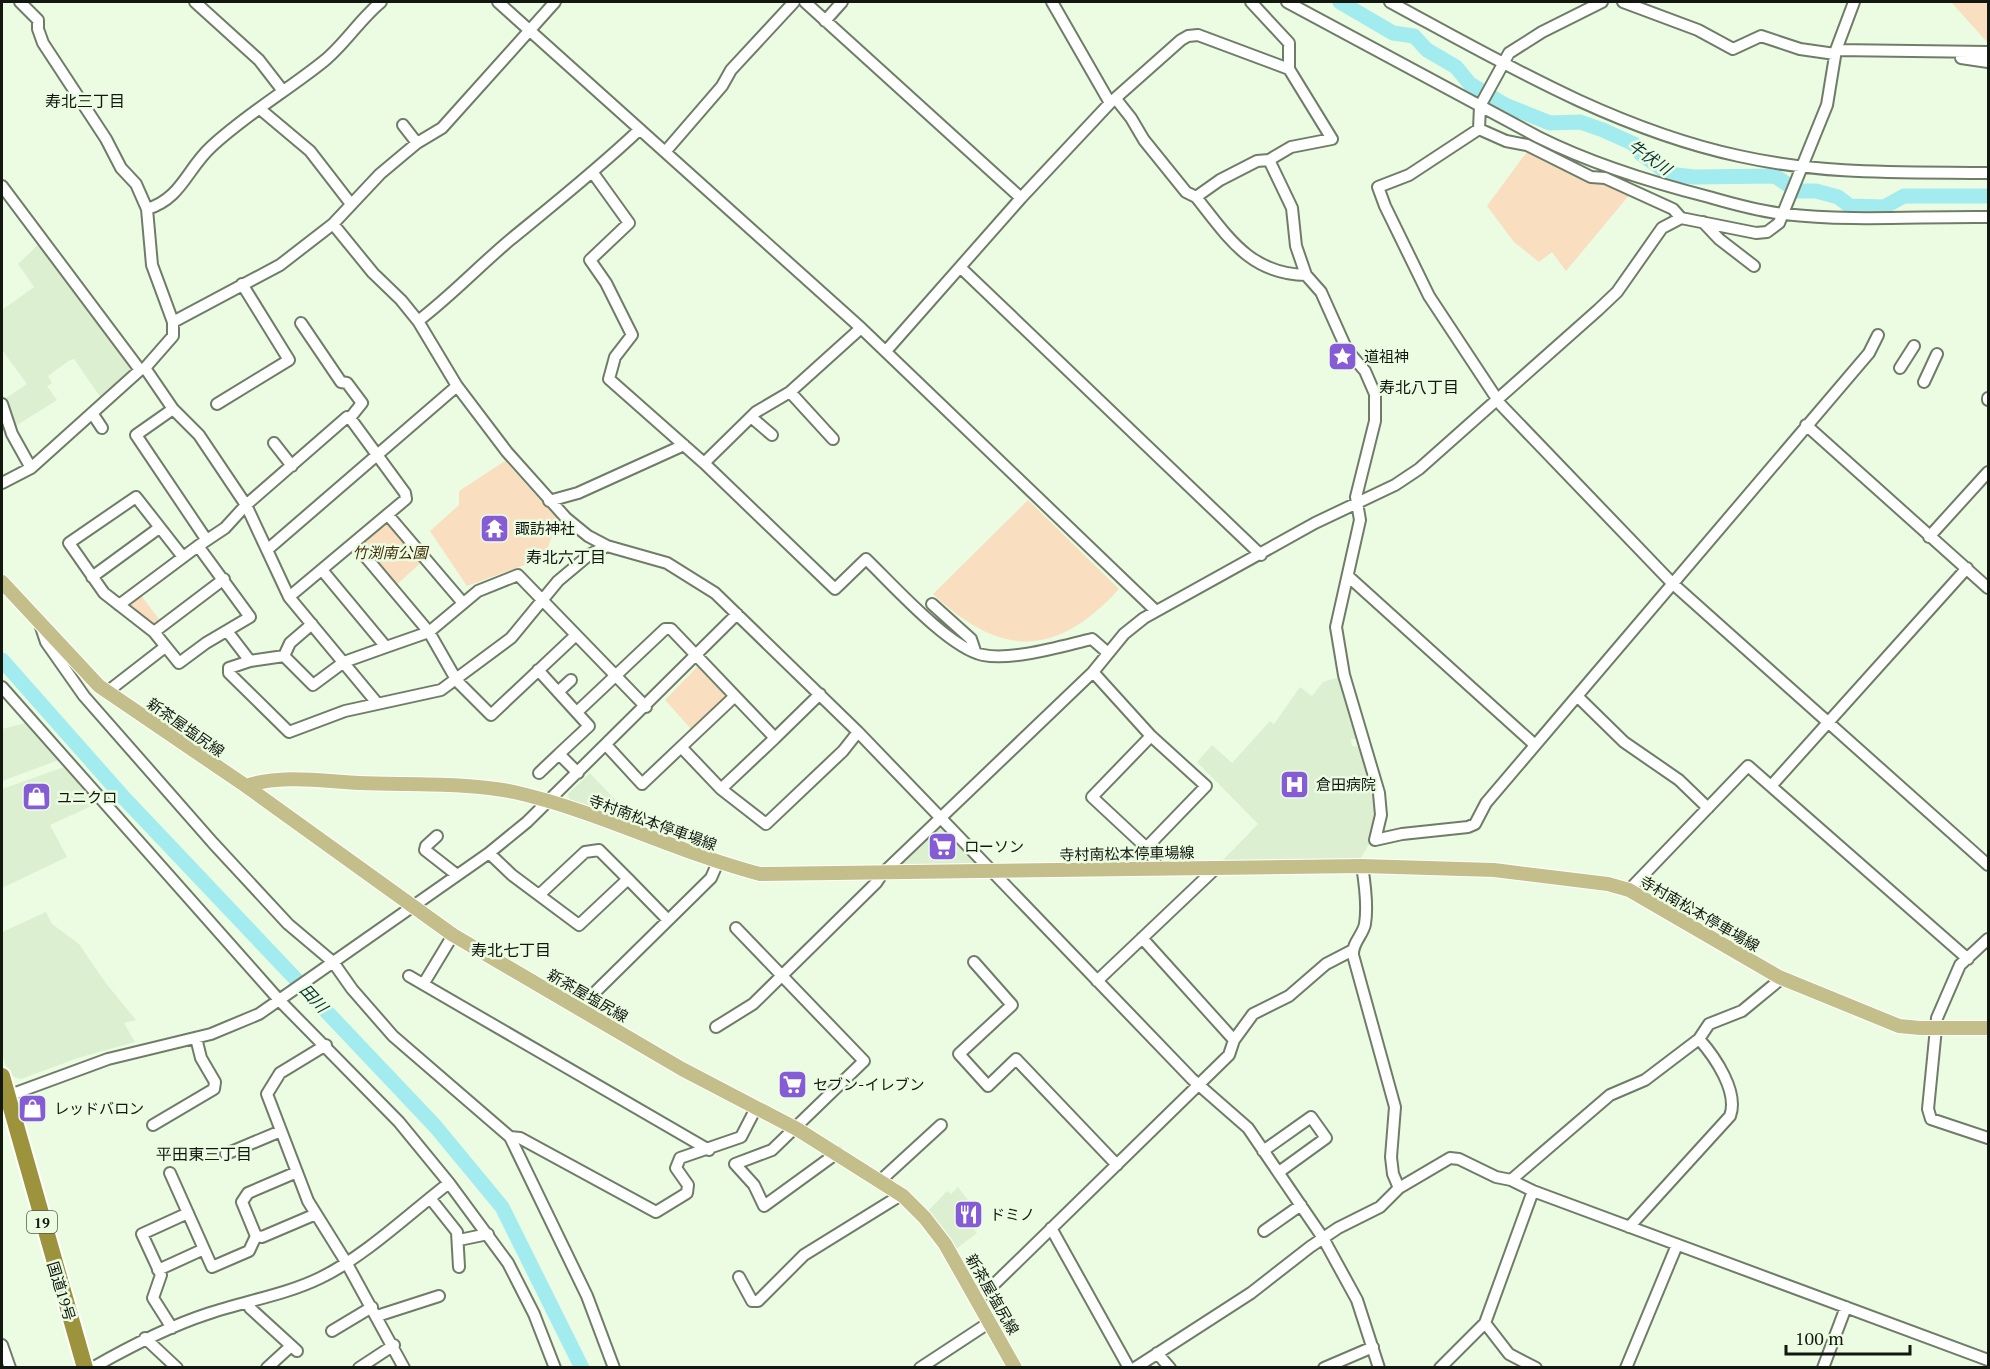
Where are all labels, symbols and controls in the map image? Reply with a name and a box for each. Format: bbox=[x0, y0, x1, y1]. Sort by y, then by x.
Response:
district label: 寿北三丁目 bbox=[45, 90, 125, 112]
water label: 牛伏川 bbox=[1624, 134, 1678, 181]
place icon: 道祖神 bbox=[1327, 340, 1359, 372]
place label: 道祖神 bbox=[1364, 346, 1409, 366]
district label: 寿北八丁目 bbox=[1379, 376, 1459, 398]
temple icon: 諏訪神社 bbox=[478, 512, 510, 544]
place label: 諏訪神社 bbox=[515, 518, 575, 538]
park label: 竹渕南公園 bbox=[352, 542, 429, 562]
district label: 寿北六丁目 bbox=[526, 546, 606, 568]
street label: 新茶屋塩尻線 bbox=[143, 693, 229, 761]
hospital icon: 倉田病院 bbox=[1279, 768, 1311, 800]
place label: 倉田病院 bbox=[1316, 774, 1376, 794]
shop icon: ユニクロ bbox=[20, 781, 52, 813]
place label: ユニクロ bbox=[57, 787, 117, 807]
street label: 寺村南松本停車場線 bbox=[586, 790, 720, 854]
supermarket icon: ローソン bbox=[927, 830, 959, 862]
place label: ローソン bbox=[964, 836, 1024, 856]
street label: 寺村南松本停車場線 bbox=[1059, 842, 1195, 864]
street label: 寺村南松本停車場線 bbox=[1637, 871, 1763, 955]
district label: 寿北七丁目 bbox=[471, 939, 551, 961]
street label: 新茶屋塩尻線 bbox=[544, 964, 632, 1026]
water label: 田川 bbox=[295, 979, 334, 1019]
supermarket icon: セブン-イレブン bbox=[776, 1068, 808, 1100]
place label: セブン-イレブン bbox=[813, 1074, 924, 1094]
shop icon: レッドバロン bbox=[17, 1092, 49, 1124]
place label: レッドバロン bbox=[54, 1098, 144, 1118]
district label: 平田東三丁目 bbox=[156, 1143, 252, 1165]
restaurant icon: ドミノ bbox=[953, 1198, 985, 1230]
place label: ドミノ bbox=[990, 1204, 1035, 1224]
road number: 19 bbox=[27, 1211, 57, 1233]
street label: 新茶屋塩尻線 bbox=[962, 1250, 1024, 1338]
street label: 国道19号 bbox=[44, 1259, 80, 1323]
scale bar bbox=[1786, 1318, 1910, 1356]
text: 100 m bbox=[1795, 1326, 1844, 1350]

